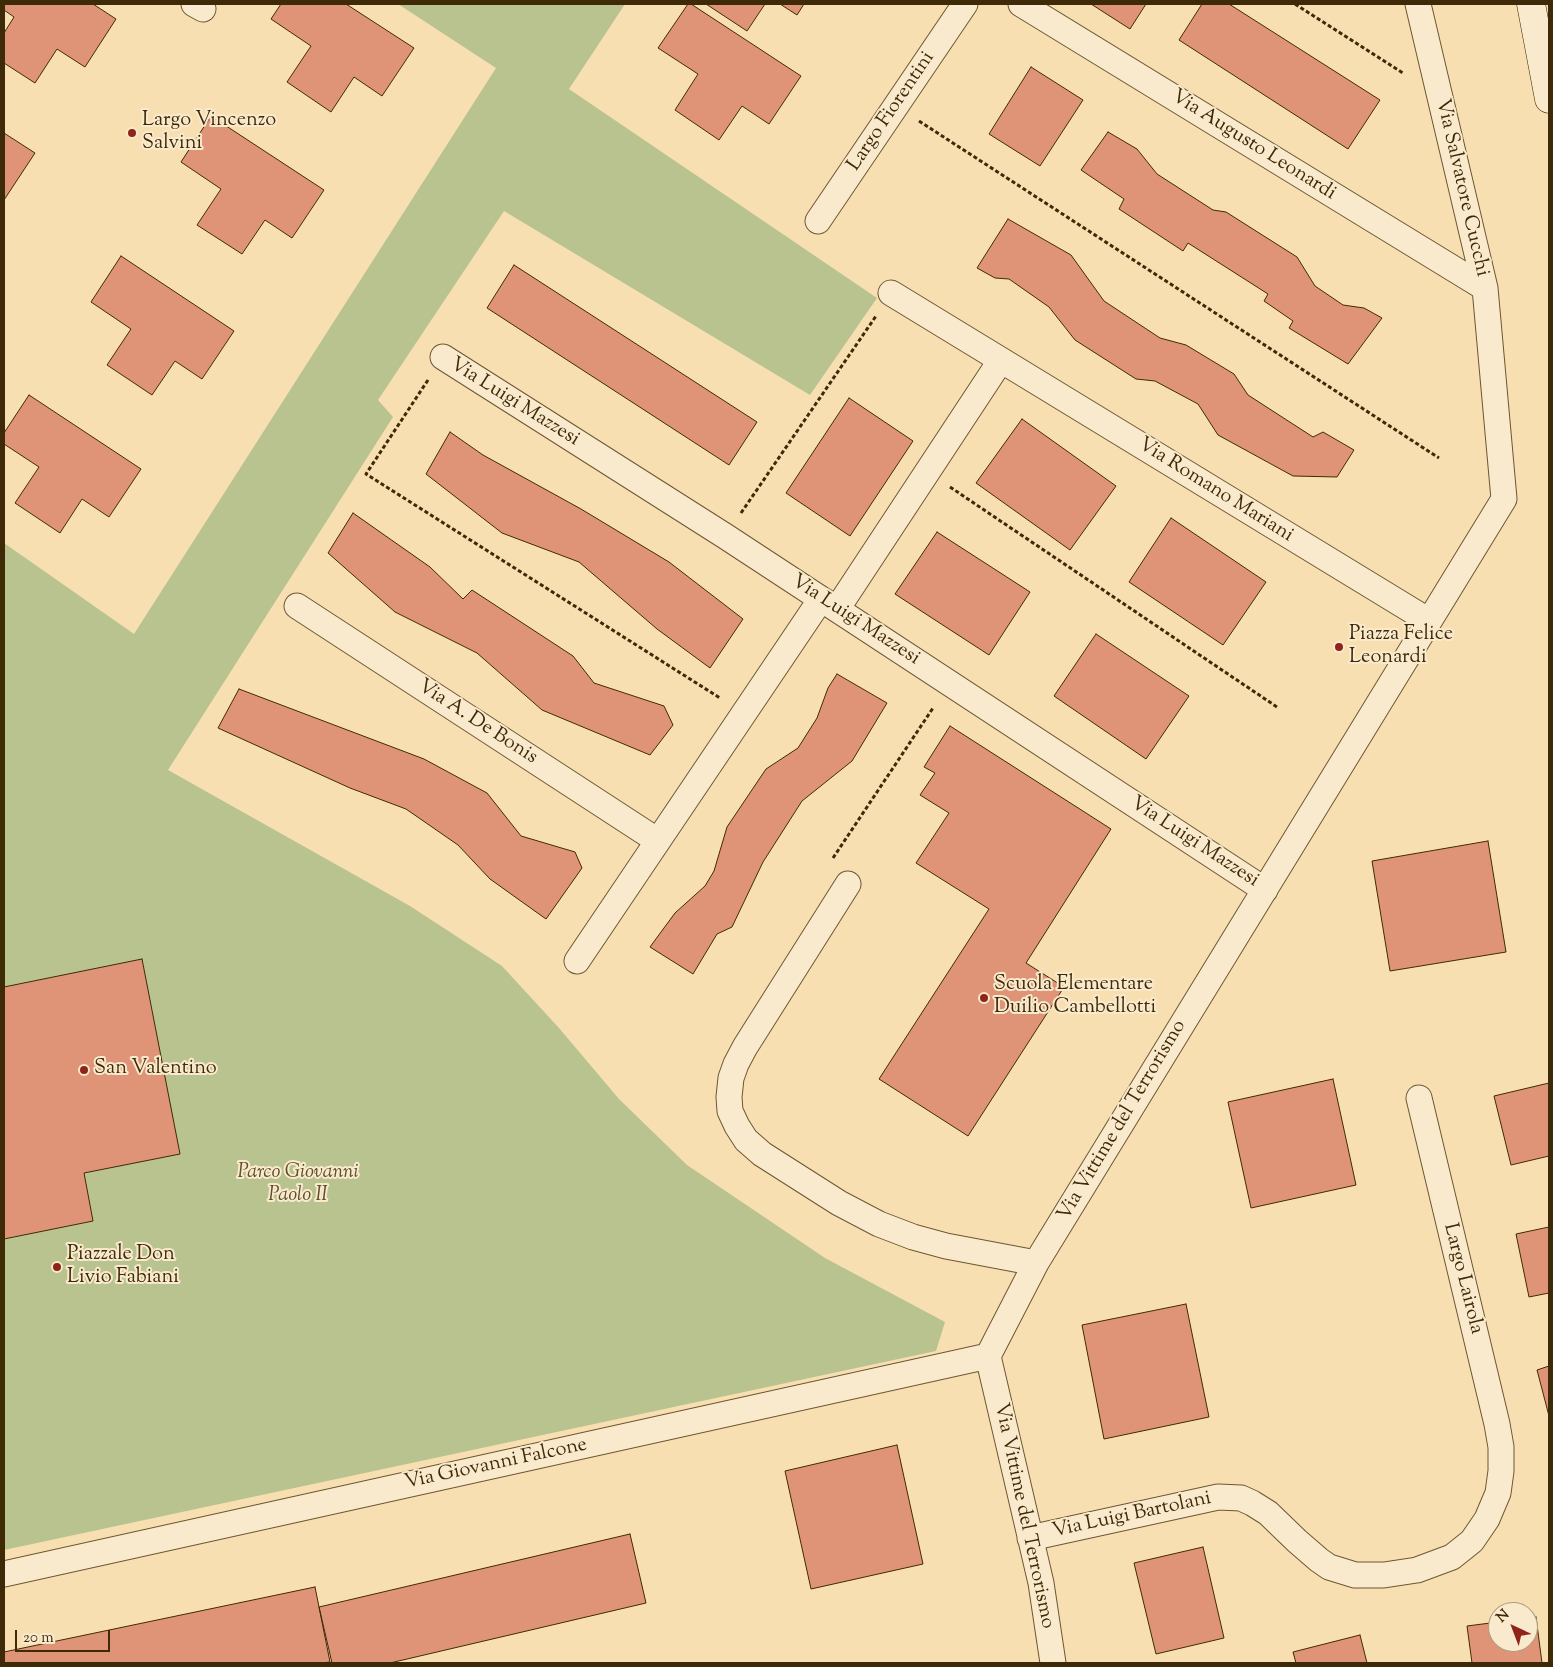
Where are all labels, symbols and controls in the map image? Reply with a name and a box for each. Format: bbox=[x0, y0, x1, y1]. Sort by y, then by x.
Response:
street label: Largo Fiorentini bbox=[843, 48, 941, 176]
street label: Via Augusto Leonardi bbox=[1166, 85, 1340, 207]
street label: Via Salvatore Cucchi bbox=[1429, 97, 1493, 279]
place label: Largo Vincenzo Salvini bbox=[142, 110, 276, 157]
marker: Largo Vincenzo Salvini bbox=[126, 127, 138, 139]
street label: Via Luigi Mazzesi bbox=[445, 353, 583, 453]
street label: Via Romano Mariani bbox=[1133, 433, 1297, 549]
street label: Via Luigi Mazzesi bbox=[786, 570, 924, 672]
place label: Piazza Felice Leonardi bbox=[1349, 624, 1453, 671]
marker: Piazza Felice Leonardi bbox=[1333, 641, 1345, 653]
street label: Via A. De Bonis bbox=[413, 675, 541, 771]
street label: Via Luigi Mazzesi bbox=[1125, 792, 1263, 894]
place label: Scuola Elementare Duilio Cambellotti bbox=[994, 974, 1156, 1021]
marker: Scuola Elementare Duilio Cambellotti bbox=[978, 992, 990, 1004]
street label: Via Vittime del Terrorismo bbox=[1053, 1016, 1193, 1226]
place label: San Valentino bbox=[94, 1058, 217, 1082]
marker: San Valentino bbox=[78, 1064, 90, 1076]
park label: Parco Giovanni Paolo II bbox=[237, 1162, 359, 1209]
street label: Largo Lairola bbox=[1437, 1221, 1487, 1337]
place label: Piazzale Don Livio Fabiani bbox=[67, 1244, 179, 1291]
marker: Piazzale Don Livio Fabiani bbox=[51, 1261, 63, 1273]
street label: Via Vittime del Terrorismo bbox=[987, 1401, 1059, 1631]
street label: Via Giovanni Falcone bbox=[403, 1434, 589, 1496]
street label: Via Luigi Bartolani bbox=[1050, 1487, 1214, 1545]
north arrow bbox=[1488, 1602, 1538, 1652]
text: N bbox=[1493, 1606, 1514, 1628]
scale bar bbox=[18, 1620, 112, 1652]
text: 20 m bbox=[23, 1628, 54, 1649]

